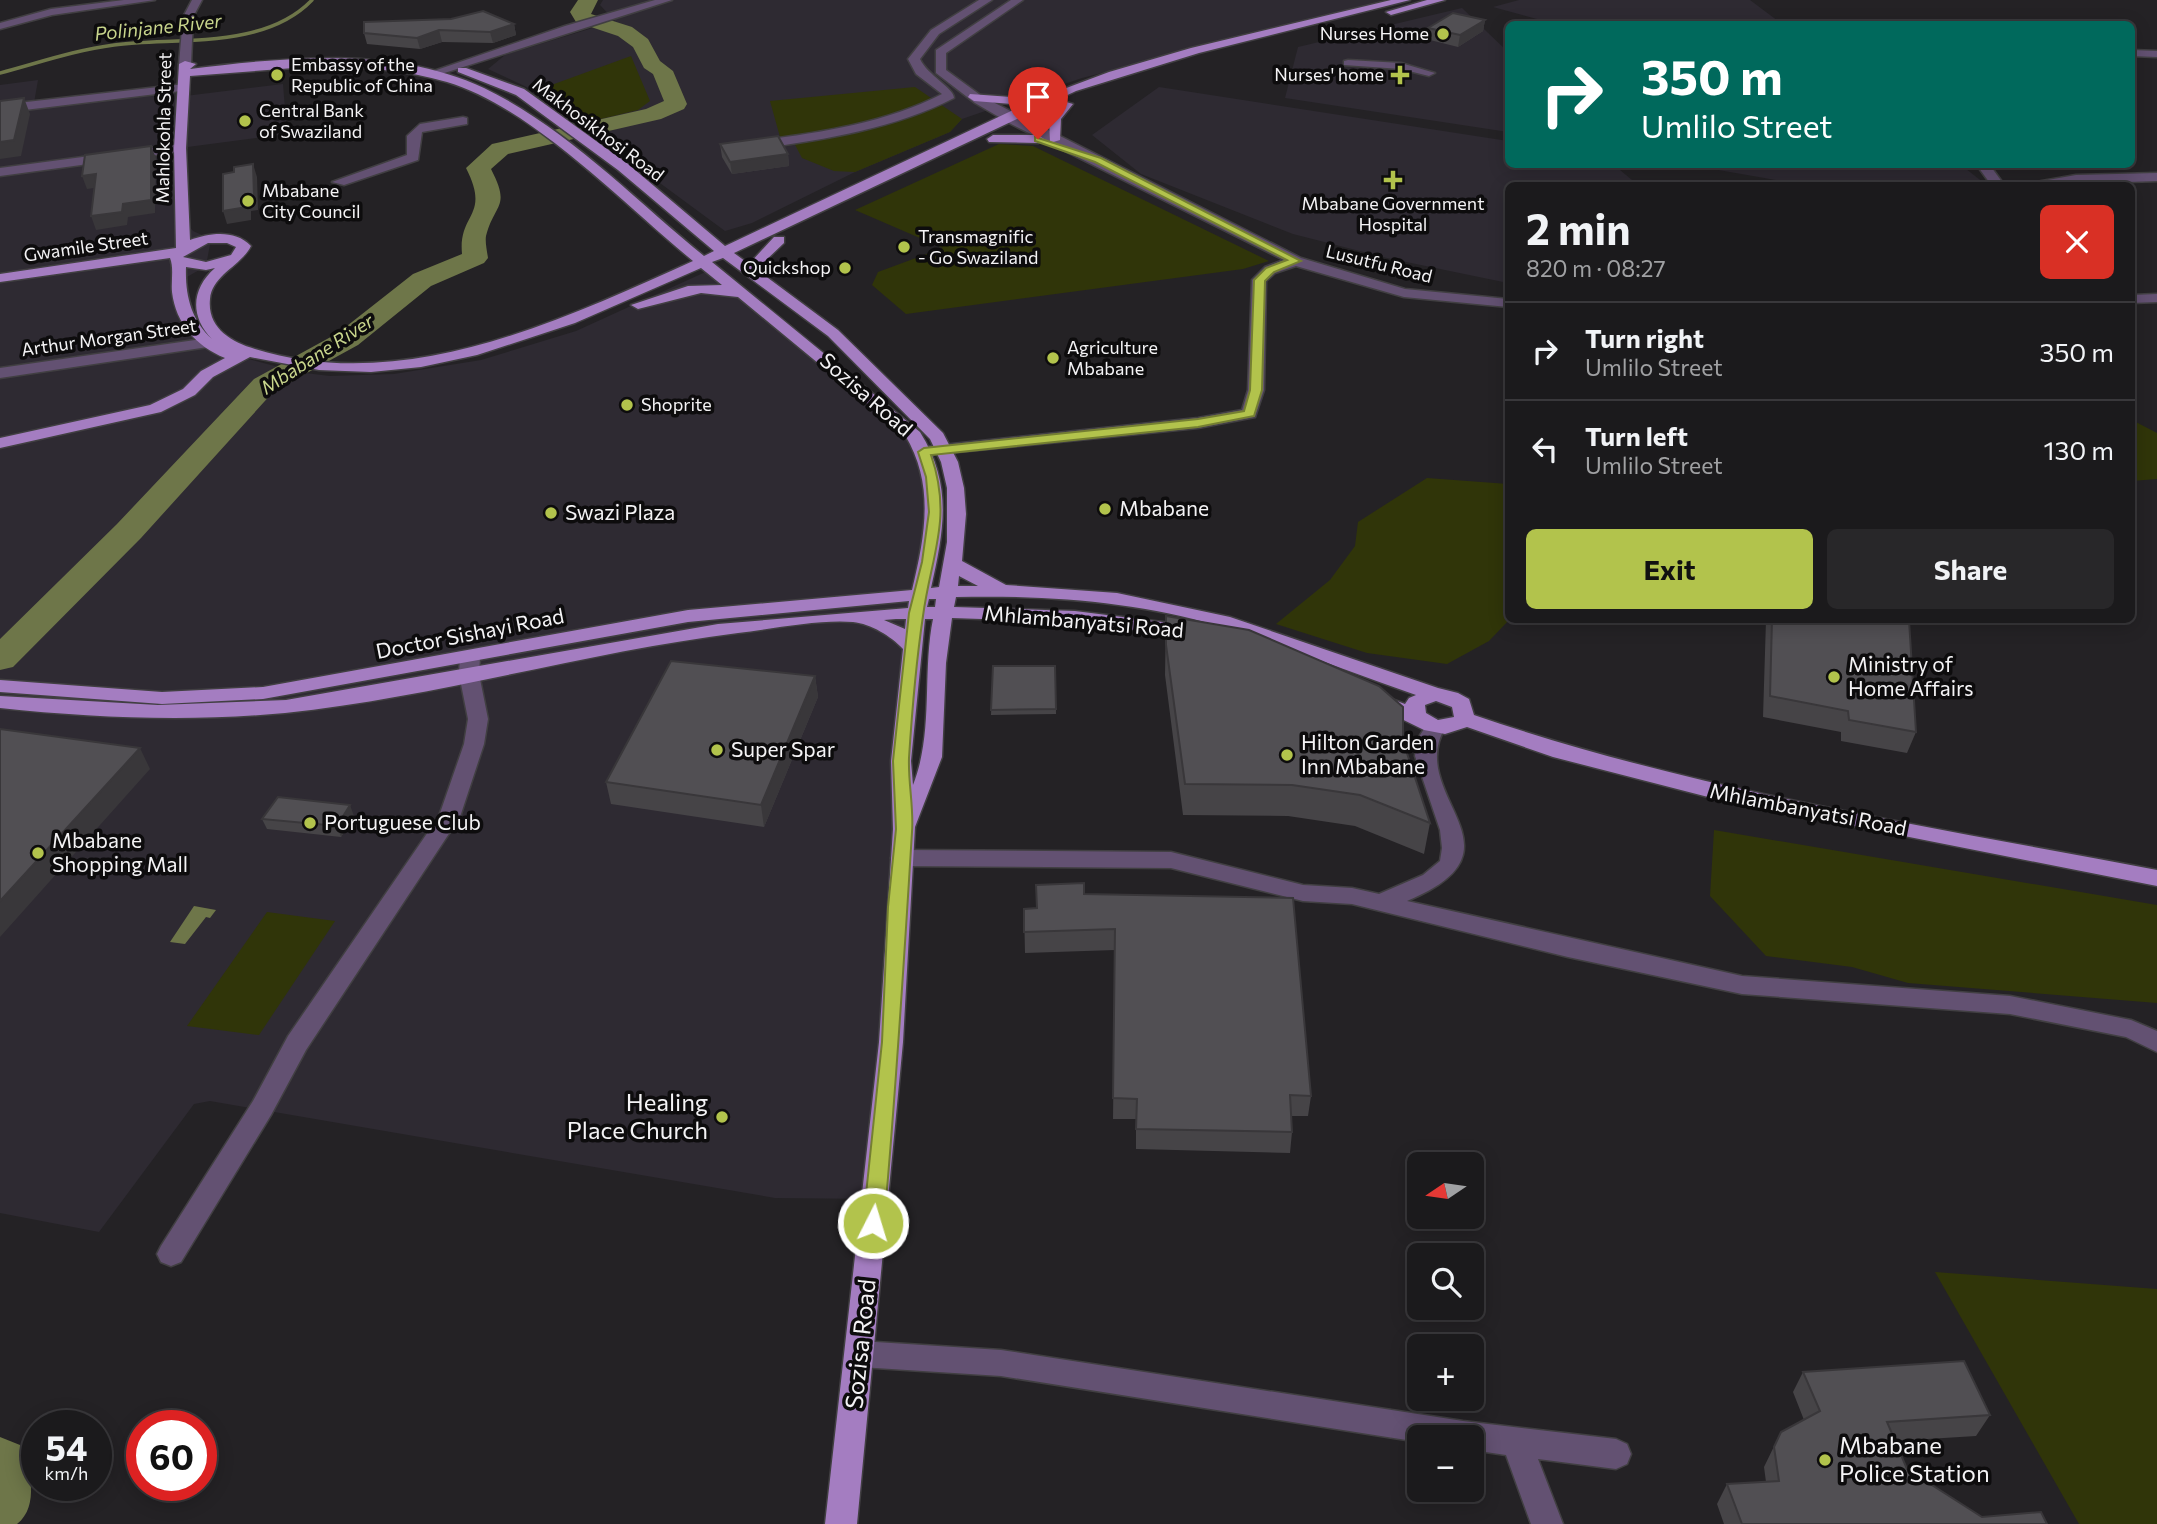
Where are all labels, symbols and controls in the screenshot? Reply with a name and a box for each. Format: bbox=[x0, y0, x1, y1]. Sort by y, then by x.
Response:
water label: Polinjane River bbox=[93, 8, 224, 45]
place label: Nurses Home bbox=[1320, 22, 1429, 44]
marker: Nurses Home bbox=[1435, 26, 1451, 42]
text: 350 m bbox=[1641, 45, 1783, 105]
icon: right bbox=[1526, 49, 1617, 140]
street label: Mahlokohla Street bbox=[151, 52, 175, 204]
place label: Embassy of the Republic of China bbox=[291, 53, 433, 96]
place label: Nurses' home bbox=[1274, 63, 1384, 85]
marker: Nurses' home bbox=[1390, 65, 1410, 85]
marker: Embassy of the Republic of China bbox=[269, 67, 285, 83]
pin bbox=[1008, 67, 1068, 139]
street label: Makhosikhosi Road bbox=[529, 73, 669, 186]
icon: arrive bbox=[1019, 78, 1057, 116]
place label: Central Bank of Swaziland bbox=[259, 99, 364, 142]
text: Umlilo Street bbox=[1641, 105, 1832, 145]
marker: Central Bank of Swaziland bbox=[237, 113, 253, 129]
marker: Mbabane Government Hospital bbox=[1383, 170, 1403, 190]
place label: Mbabane City Council bbox=[262, 179, 361, 222]
place label: Mbabane Government Hospital bbox=[1301, 192, 1485, 235]
marker: Mbabane City Council bbox=[240, 193, 256, 209]
text: 2 min bbox=[1526, 202, 1631, 254]
button: close bbox=[2040, 205, 2114, 279]
place label: Transmagnific - Go Swaziland bbox=[918, 225, 1039, 268]
street label: Gwamile Street bbox=[22, 226, 149, 266]
marker: Transmagnific - Go Swaziland bbox=[896, 239, 912, 255]
street label: Lusutfu Road bbox=[1324, 239, 1435, 287]
text: 820 m · 08:27 bbox=[1526, 254, 1666, 282]
place label: Quickshop bbox=[743, 256, 831, 278]
marker: Quickshop bbox=[837, 260, 853, 276]
water label: Mbabane River bbox=[256, 308, 379, 399]
street label: Arthur Morgan Street bbox=[20, 314, 198, 360]
text: Turn right bbox=[1585, 322, 1704, 353]
icon: right bbox=[1526, 332, 1564, 370]
place label: Agriculture Mbabane bbox=[1067, 336, 1158, 379]
text: 350 m bbox=[2040, 336, 2114, 367]
street label: Sozisa Road bbox=[816, 347, 918, 441]
marker: Agriculture Mbabane bbox=[1045, 350, 1061, 366]
text: Umlilo Street bbox=[1585, 353, 1723, 381]
place label: Shoprite bbox=[641, 393, 712, 415]
marker: Shoprite bbox=[619, 397, 635, 413]
text: Turn left bbox=[1585, 420, 1688, 451]
icon: left bbox=[1526, 430, 1564, 468]
text: 130 m bbox=[2043, 434, 2114, 465]
text: Umlilo Street bbox=[1585, 451, 1723, 479]
place label: Mbabane bbox=[1119, 495, 1209, 520]
place label: Swazi Plaza bbox=[565, 499, 675, 524]
marker: Mbabane bbox=[1097, 501, 1113, 517]
marker: Swazi Plaza bbox=[543, 505, 559, 521]
button: Exit bbox=[1526, 529, 1813, 609]
button: Share bbox=[1827, 529, 2114, 609]
street label: Mhlambanyatsi Road bbox=[983, 599, 1185, 642]
street label: Doctor Sishayi Road bbox=[373, 602, 566, 663]
place label: Ministry of Home Affairs bbox=[1848, 651, 1974, 700]
marker: Ministry of Home Affairs bbox=[1826, 669, 1842, 685]
place label: Hilton Garden Inn Mbabane bbox=[1301, 729, 1434, 778]
place label: Super Spar bbox=[731, 736, 835, 761]
marker: Super Spar bbox=[709, 742, 725, 758]
marker: Hilton Garden Inn Mbabane bbox=[1279, 747, 1295, 763]
street label: Mhlambanyatsi Road bbox=[1708, 777, 1909, 840]
place label: Portuguese Club bbox=[324, 809, 481, 834]
marker: Portuguese Club bbox=[302, 815, 318, 831]
place label: Mbabane Shopping Mall bbox=[52, 827, 188, 876]
marker: Mbabane Shopping Mall bbox=[30, 845, 46, 861]
place label: Healing Place Church bbox=[567, 1087, 708, 1144]
marker: Healing Place Church bbox=[714, 1109, 730, 1125]
north arrow bbox=[1407, 1152, 1484, 1228]
map controls bbox=[1407, 1152, 1484, 1502]
position arrow bbox=[836, 1186, 910, 1260]
button: search bbox=[1407, 1243, 1484, 1320]
street label: Sozisa Road bbox=[838, 1277, 881, 1410]
button: + bbox=[1407, 1334, 1484, 1411]
speed limit sign: 60 bbox=[126, 1410, 217, 1501]
text: 54 bbox=[46, 1425, 87, 1468]
button: − bbox=[1407, 1425, 1484, 1502]
place label: Mbabane Police Station bbox=[1839, 1430, 1990, 1487]
marker: Mbabane Police Station bbox=[1817, 1452, 1833, 1468]
text: km/h bbox=[45, 1462, 88, 1484]

